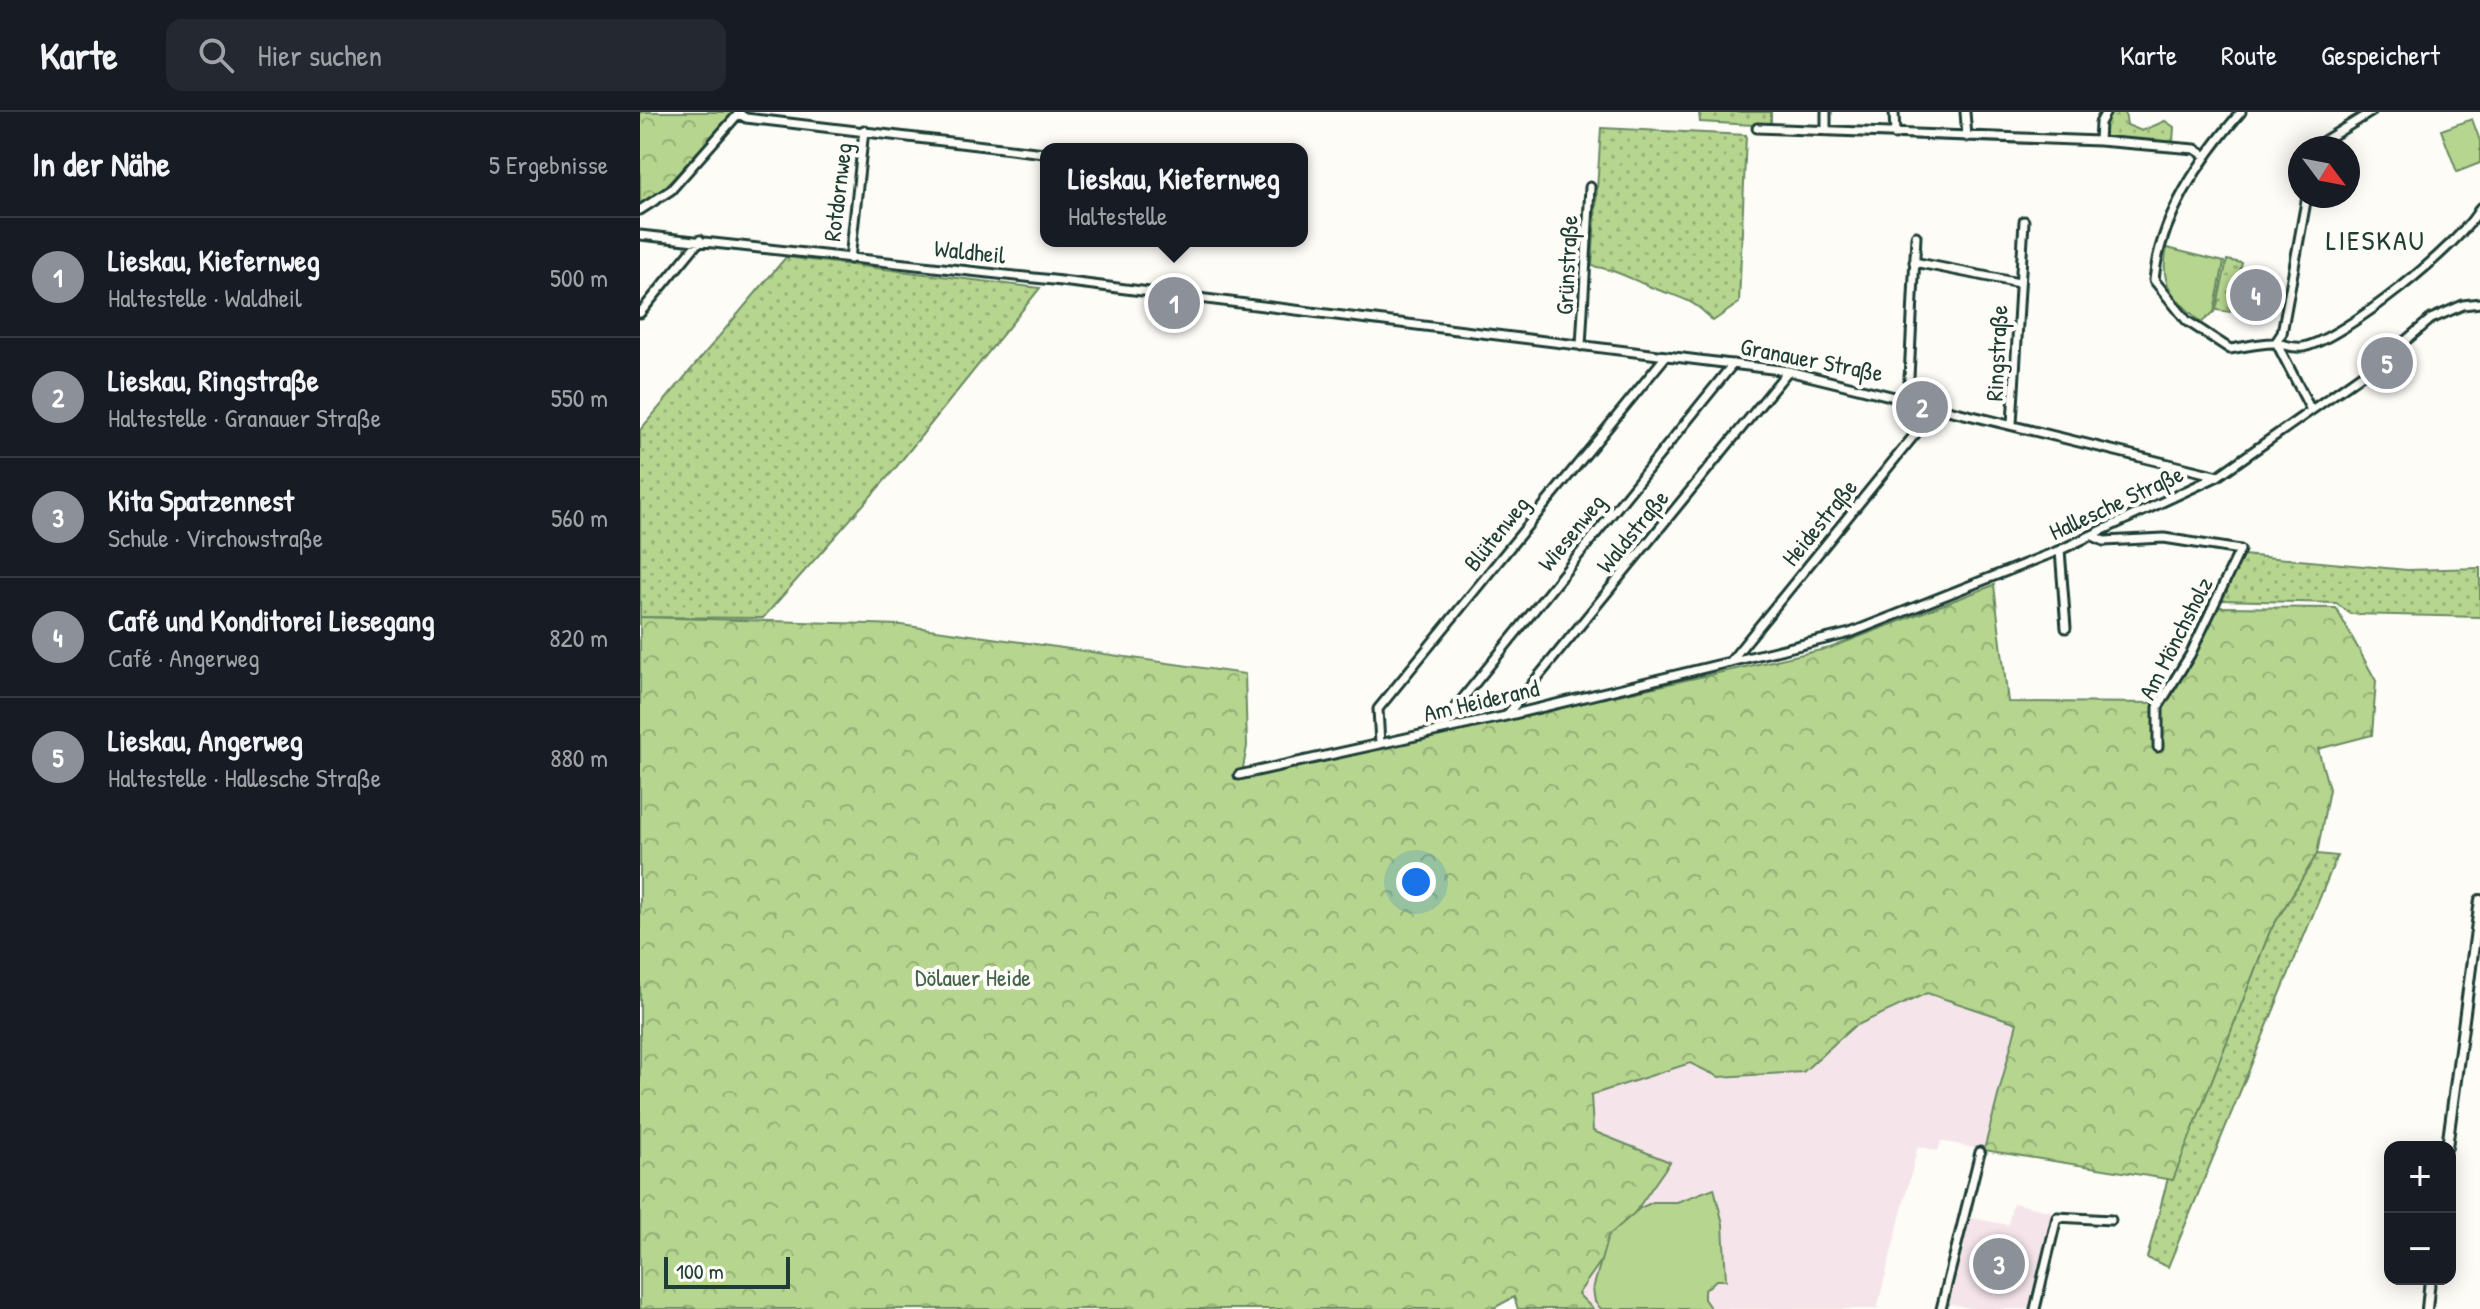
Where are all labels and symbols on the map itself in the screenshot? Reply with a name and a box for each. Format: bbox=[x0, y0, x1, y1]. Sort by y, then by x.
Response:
north arrow bbox=[2288, 136, 2360, 208]
street label: Rotdornweg bbox=[815, 141, 859, 243]
street label: Grünstraße bbox=[1547, 214, 1585, 316]
district label: LIESKAU bbox=[2326, 221, 2426, 259]
street label: Waldheil bbox=[933, 231, 1008, 271]
pin: 4 bbox=[2230, 265, 2282, 325]
pin: 1 bbox=[1148, 273, 1200, 333]
street label: Ringstraße bbox=[1978, 304, 2015, 402]
street label: Granauer Straße bbox=[1738, 330, 1886, 389]
pin: 5 bbox=[2361, 333, 2413, 393]
pin: 2 bbox=[1896, 377, 1948, 437]
street label: Hallesche Straße bbox=[2044, 457, 2189, 547]
street label: Heidestraße bbox=[1774, 471, 1864, 572]
street label: Waldstraße bbox=[1589, 482, 1676, 579]
street label: Wiesenweg bbox=[1530, 487, 1612, 577]
street label: Blütenweg bbox=[1456, 489, 1536, 577]
street label: Am Mönchsholz bbox=[2130, 571, 2220, 705]
street label: Am Heiderand bbox=[1420, 671, 1542, 729]
your location bbox=[1396, 862, 1436, 902]
park label: Dölauer Heide bbox=[915, 961, 1031, 993]
pin: 3 bbox=[1973, 1234, 2025, 1294]
scale bar bbox=[664, 1253, 790, 1289]

